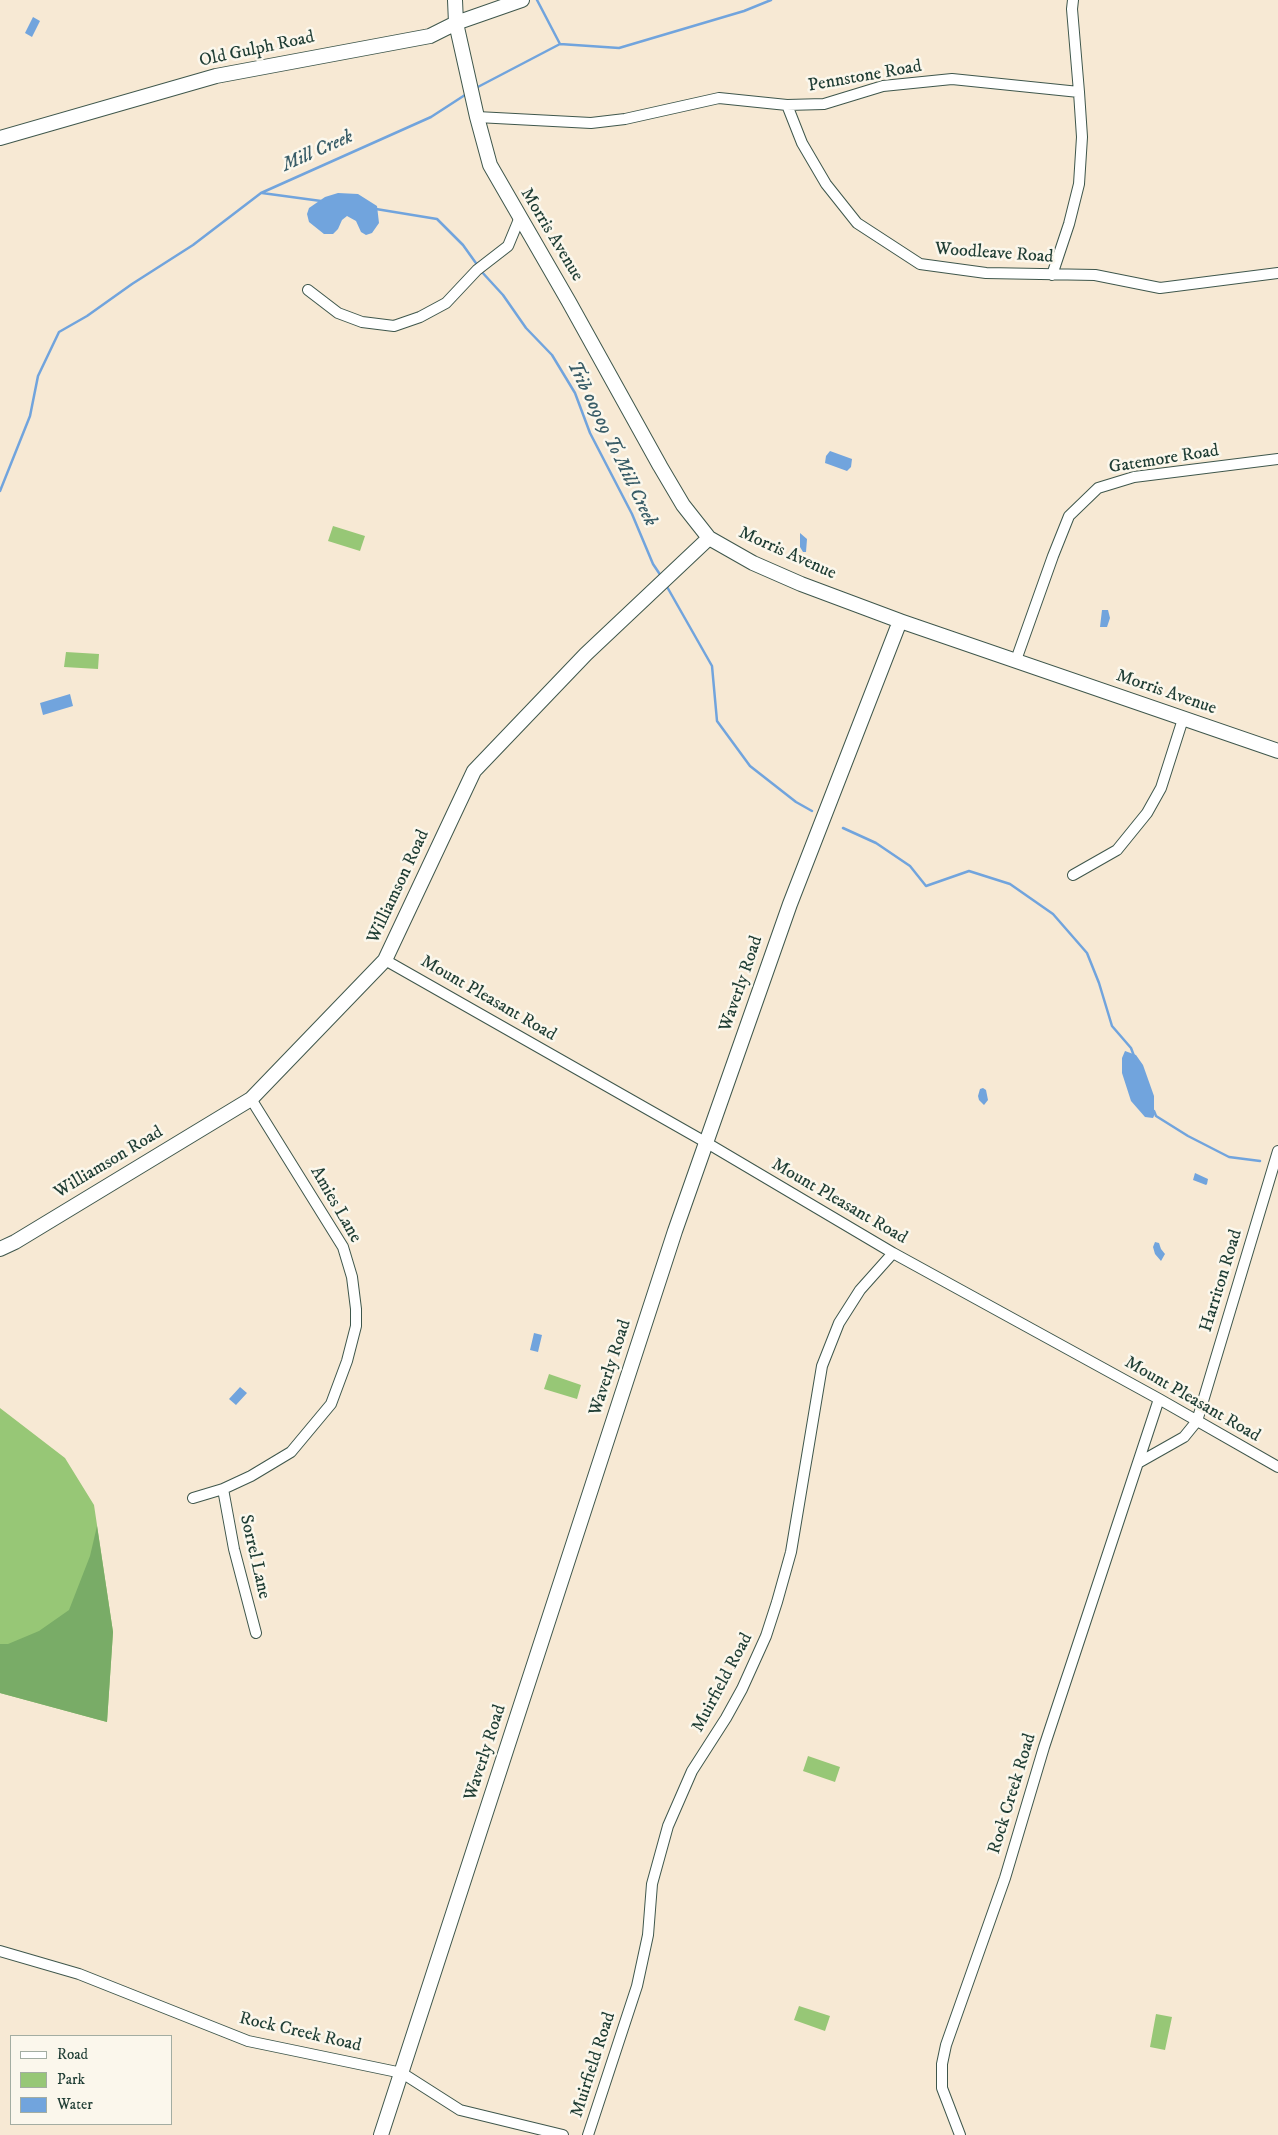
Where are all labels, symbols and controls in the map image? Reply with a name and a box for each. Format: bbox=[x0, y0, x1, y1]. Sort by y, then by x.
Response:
street label: Old Gulph Road bbox=[198, 27, 316, 73]
street label: Pennstone Road bbox=[807, 56, 923, 98]
water label: Mill Creek bbox=[279, 126, 357, 178]
street label: Morris Avenue bbox=[515, 185, 587, 285]
street label: Woodleave Road bbox=[934, 239, 1054, 269]
water label: Trib 00909 To Mill Creek bbox=[561, 358, 661, 530]
street label: Gatemore Road bbox=[1108, 441, 1220, 479]
street label: Morris Avenue bbox=[735, 523, 839, 585]
street label: Morris Avenue bbox=[1113, 666, 1219, 720]
street label: Williamson Road bbox=[363, 827, 435, 947]
street label: Waverly Road bbox=[716, 933, 768, 1035]
street label: Mount Pleasant Road bbox=[416, 951, 560, 1047]
street label: Williamson Road bbox=[51, 1122, 167, 1204]
street label: Mount Pleasant Road bbox=[767, 1154, 911, 1250]
street label: Amies Lane bbox=[305, 1163, 365, 1247]
street label: Harriton Road bbox=[1196, 1227, 1248, 1335]
street label: Waverly Road bbox=[585, 1317, 637, 1419]
street label: Mount Pleasant Road bbox=[1120, 1352, 1264, 1448]
street label: Sorrel Lane bbox=[234, 1513, 274, 1601]
street label: Muirfield Road bbox=[688, 1630, 758, 1736]
street label: Waverly Road bbox=[460, 1702, 512, 1804]
street label: Rock Creek Road bbox=[984, 1731, 1042, 1857]
street label: Rock Creek Road bbox=[237, 2008, 363, 2058]
street label: Muirfield Road bbox=[567, 2010, 621, 2120]
legend bbox=[10, 2035, 172, 2125]
text: Road bbox=[57, 2045, 88, 2064]
text: Park bbox=[57, 2070, 85, 2089]
text: Water bbox=[57, 2095, 93, 2114]

